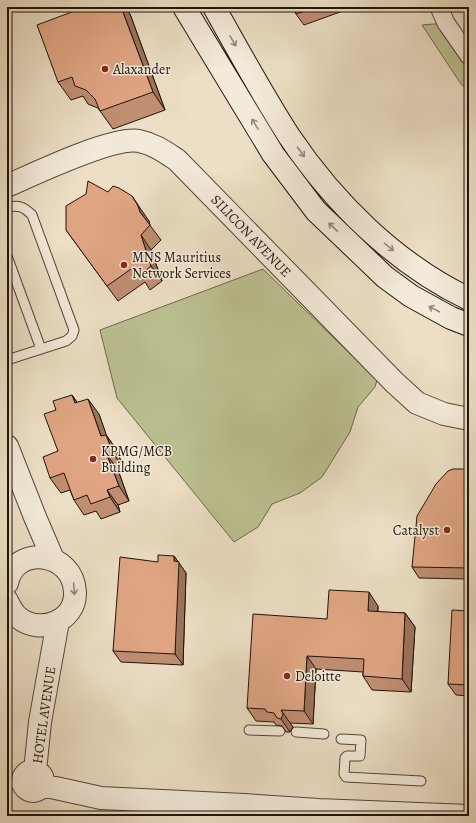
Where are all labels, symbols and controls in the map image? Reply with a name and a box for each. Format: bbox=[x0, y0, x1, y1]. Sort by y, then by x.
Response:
one-way arrow bbox=[230, 35, 238, 47]
place label: Alaxander bbox=[112, 60, 171, 79]
marker: Alaxander bbox=[100, 64, 110, 74]
one-way arrow bbox=[250, 118, 258, 130]
one-way arrow bbox=[297, 146, 305, 157]
street label: SILICON AVENUE bbox=[207, 191, 295, 281]
one-way arrow bbox=[328, 223, 338, 232]
one-way arrow bbox=[384, 242, 395, 251]
place label: MNS Mauritius Network Services bbox=[132, 248, 231, 283]
marker: MNS Mauritius Network Services bbox=[119, 260, 129, 270]
one-way arrow bbox=[428, 304, 440, 312]
place label: KPMG/MCB Building bbox=[101, 442, 172, 477]
marker: KPMG/MCB Building bbox=[88, 454, 98, 464]
place label: Catalyst bbox=[393, 521, 439, 540]
marker: Catalyst bbox=[442, 525, 452, 535]
one-way arrow bbox=[70, 582, 77, 595]
street label: HOTEL AVENUE bbox=[28, 665, 60, 765]
place label: Deloitte bbox=[295, 667, 341, 686]
marker: Deloitte bbox=[282, 671, 292, 681]

